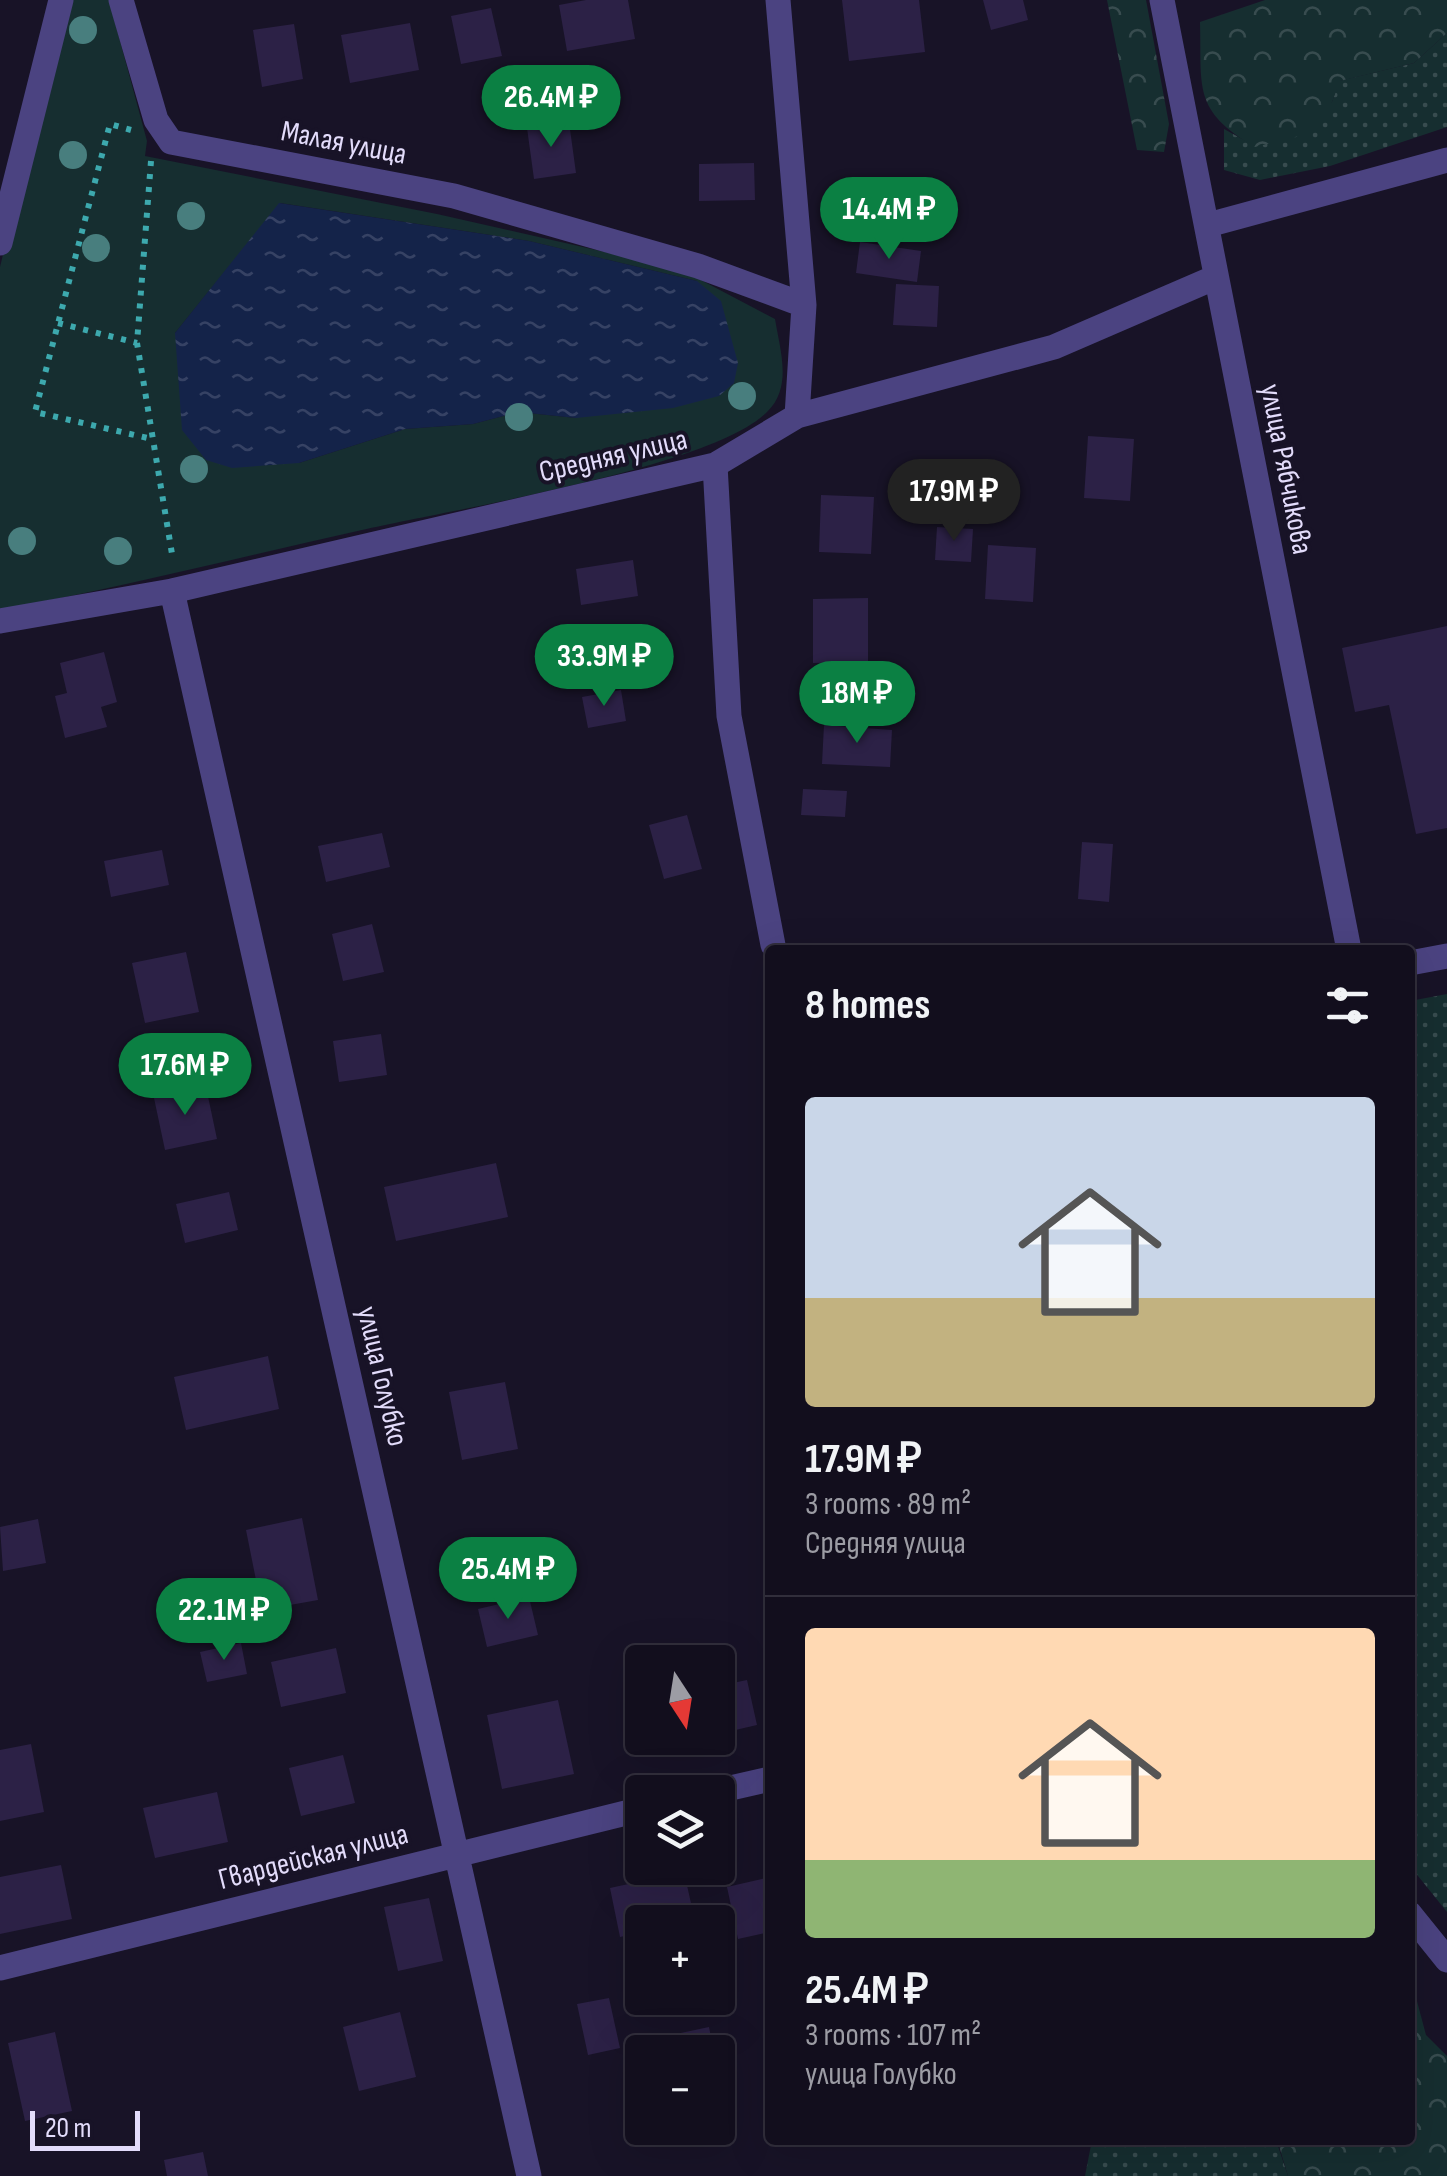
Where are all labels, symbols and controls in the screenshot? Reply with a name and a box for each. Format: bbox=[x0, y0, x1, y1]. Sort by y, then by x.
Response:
pin: 26.4M ₽ bbox=[459, 65, 643, 150]
text: 26.4M ₽ bbox=[504, 78, 598, 117]
street label: Малая улица bbox=[278, 113, 410, 173]
pin: 14.4M ₽ bbox=[797, 177, 981, 262]
text: 14.4M ₽ bbox=[842, 190, 936, 229]
street label: улица Рябчикова bbox=[1252, 381, 1320, 557]
street label: Средняя улица bbox=[536, 421, 691, 490]
pin: 17.9M ₽ bbox=[862, 459, 1046, 544]
text: 17.9M ₽ bbox=[909, 472, 999, 511]
pin: 33.9M ₽ bbox=[512, 624, 696, 709]
text: 33.9M ₽ bbox=[557, 637, 651, 676]
pin: 18M ₽ bbox=[787, 661, 927, 746]
text: 18M ₽ bbox=[821, 674, 893, 713]
icon: filters bbox=[1320, 978, 1375, 1033]
text: 8 homes bbox=[805, 980, 930, 1031]
pin: 17.6M ₽ bbox=[93, 1033, 277, 1118]
text: 17.6M ₽ bbox=[141, 1046, 229, 1085]
icon: home bbox=[1000, 1162, 1180, 1342]
street label: улица Голубко bbox=[348, 1303, 416, 1450]
text: 17.9M ₽ bbox=[805, 1434, 922, 1485]
text: 3 rooms · 89 m² bbox=[805, 1485, 971, 1524]
text: Средняя улица bbox=[805, 1524, 966, 1563]
pin: 25.4M ₽ bbox=[416, 1537, 600, 1622]
text: 25.4M ₽ bbox=[461, 1550, 555, 1589]
pin: 22.1M ₽ bbox=[132, 1578, 316, 1663]
text: 22.1M ₽ bbox=[178, 1591, 270, 1630]
north arrow bbox=[625, 1645, 735, 1755]
map controls bbox=[625, 1645, 735, 2145]
icon: home bbox=[1000, 1693, 1180, 1873]
button: layers bbox=[625, 1775, 735, 1885]
street label: Гвардейская улица bbox=[215, 1816, 412, 1898]
button: + bbox=[625, 1905, 735, 2015]
text: 25.4M ₽ bbox=[805, 1965, 929, 2016]
text: 3 rooms · 107 m² bbox=[805, 2016, 981, 2055]
button: − bbox=[625, 2035, 735, 2145]
text: улица Голубко bbox=[805, 2055, 957, 2094]
scale bar bbox=[30, 2106, 140, 2150]
text: 20 m bbox=[45, 2112, 91, 2145]

